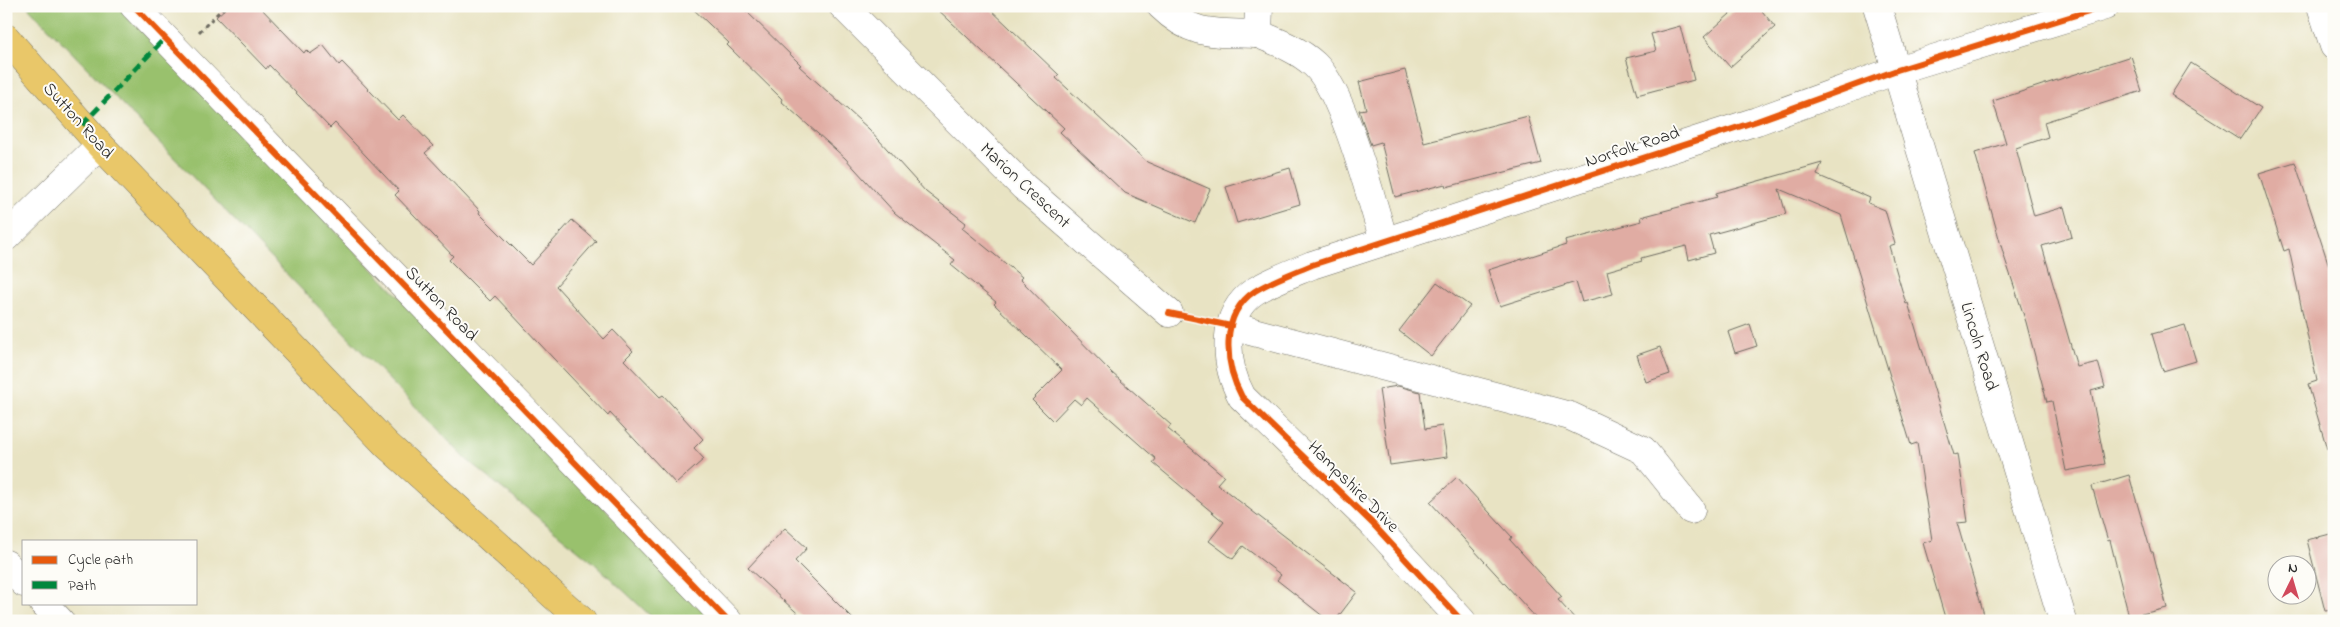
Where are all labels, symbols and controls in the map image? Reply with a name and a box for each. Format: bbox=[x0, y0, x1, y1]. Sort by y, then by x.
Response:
street label: Sutton Road bbox=[36, 77, 119, 166]
street label: Norfolk Road bbox=[1582, 120, 1683, 175]
street label: Marion Crescent bbox=[973, 137, 1076, 235]
street label: Sutton Road bbox=[398, 261, 483, 348]
street label: Lincoln Road bbox=[1952, 299, 2004, 394]
street label: Hampshire Drive bbox=[1301, 436, 1405, 540]
legend bbox=[22, 540, 198, 604]
text: Cycle path bbox=[68, 549, 133, 572]
north arrow bbox=[2268, 554, 2318, 604]
text: N bbox=[2287, 558, 2299, 579]
text: Path bbox=[68, 575, 96, 597]

